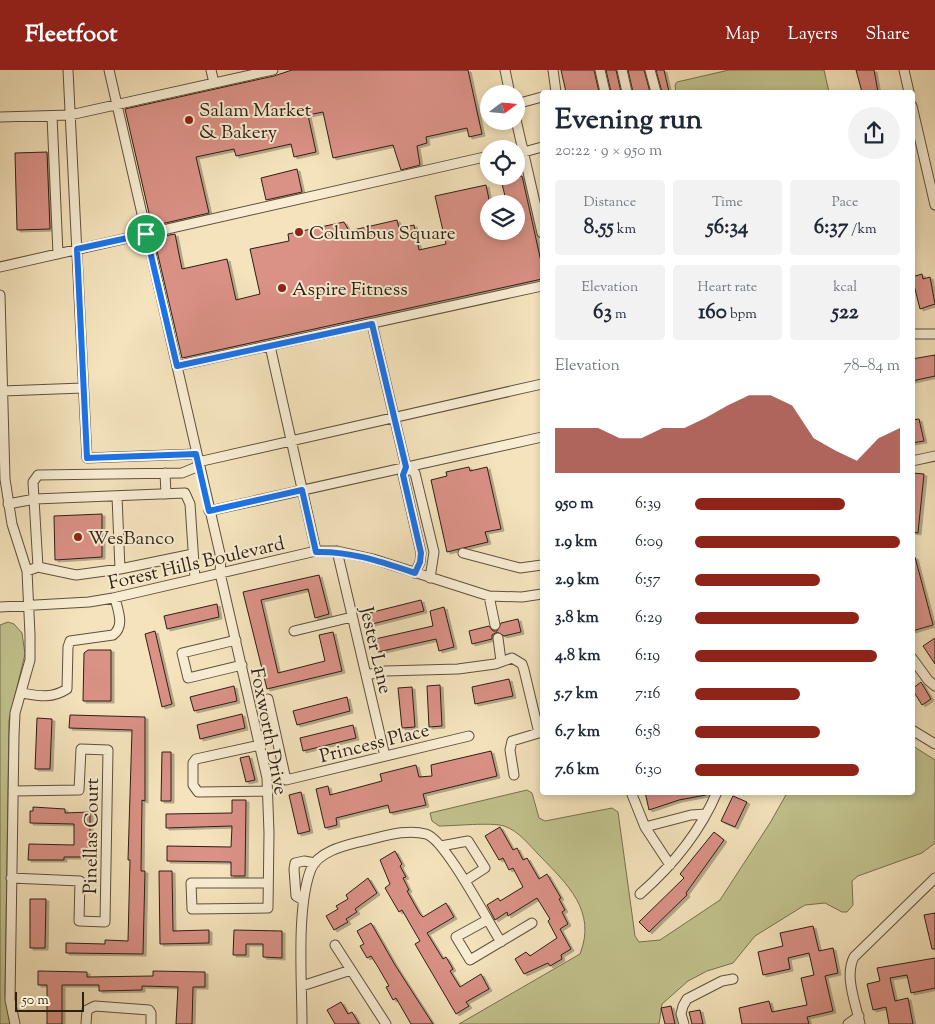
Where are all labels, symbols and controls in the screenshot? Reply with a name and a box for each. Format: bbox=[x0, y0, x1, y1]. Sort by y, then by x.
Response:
text: Fleetfoot bbox=[25, 18, 117, 52]
text: Map bbox=[725, 22, 760, 48]
text: Layers bbox=[788, 22, 838, 48]
text: Share bbox=[866, 22, 910, 48]
north arrow bbox=[480, 85, 525, 130]
map controls bbox=[480, 85, 525, 240]
place label: Salam Market & Bakery bbox=[199, 98, 312, 147]
text: Evening run bbox=[555, 101, 702, 141]
button: share bbox=[848, 107, 900, 159]
marker: Salam Market & Bakery bbox=[183, 114, 195, 126]
button: locate bbox=[480, 140, 525, 185]
text: 20:22 · 9 × 950 m bbox=[555, 140, 662, 163]
text: Distance bbox=[583, 193, 636, 213]
text: Time bbox=[712, 193, 743, 213]
text: Pace bbox=[832, 193, 859, 213]
button: layers bbox=[480, 195, 525, 240]
pin bbox=[125, 213, 167, 255]
text: 8.55 bbox=[584, 213, 614, 243]
text: 56:34 bbox=[707, 213, 748, 243]
text: 6:37 bbox=[814, 213, 848, 243]
icon: arrive bbox=[132, 220, 160, 248]
text: km bbox=[614, 220, 636, 240]
text: /km bbox=[848, 220, 877, 240]
place label: Columbus Square bbox=[309, 221, 456, 248]
marker: Columbus Square bbox=[293, 226, 305, 238]
place label: Aspire Fitness bbox=[292, 277, 408, 304]
text: Elevation bbox=[581, 278, 638, 298]
text: Heart rate bbox=[698, 278, 757, 298]
text: kcal bbox=[833, 278, 857, 298]
marker: Aspire Fitness bbox=[276, 282, 288, 294]
text: 63 bbox=[593, 298, 612, 328]
text: 160 bbox=[698, 298, 727, 328]
text: 522 bbox=[832, 298, 859, 328]
text: m bbox=[612, 305, 627, 325]
text: bpm bbox=[727, 305, 757, 325]
text: Elevation bbox=[555, 355, 620, 378]
text: 78–84 m bbox=[843, 355, 900, 378]
text: 950 m bbox=[555, 493, 594, 516]
text: 6:39 bbox=[635, 493, 661, 516]
place label: WesBanco bbox=[88, 526, 174, 553]
marker: WesBanco bbox=[72, 531, 84, 543]
street label: Forest Hills Boulevard bbox=[106, 531, 288, 598]
text: 1.9 km bbox=[555, 531, 597, 554]
text: 6:09 bbox=[635, 531, 663, 554]
text: 2.9 km bbox=[555, 569, 599, 592]
text: 6:57 bbox=[635, 569, 660, 592]
street label: Jester Lane bbox=[351, 603, 398, 697]
text: 3.8 km bbox=[555, 607, 599, 630]
text: 6:29 bbox=[635, 607, 662, 630]
text: 4.8 km bbox=[555, 645, 600, 668]
text: 6:19 bbox=[635, 645, 660, 668]
street label: Foxworth Drive bbox=[242, 666, 293, 798]
text: 5.7 km bbox=[555, 683, 598, 706]
text: 7:16 bbox=[635, 683, 661, 706]
street label: Princess Place bbox=[317, 718, 433, 771]
text: 6.7 km bbox=[555, 721, 600, 744]
text: 6:58 bbox=[635, 721, 660, 744]
text: 7.6 km bbox=[555, 759, 599, 782]
text: 6:30 bbox=[635, 759, 662, 782]
street label: Pinellas Court bbox=[78, 777, 107, 894]
scale bar bbox=[15, 989, 84, 1012]
text: 50 m bbox=[22, 991, 49, 1011]

